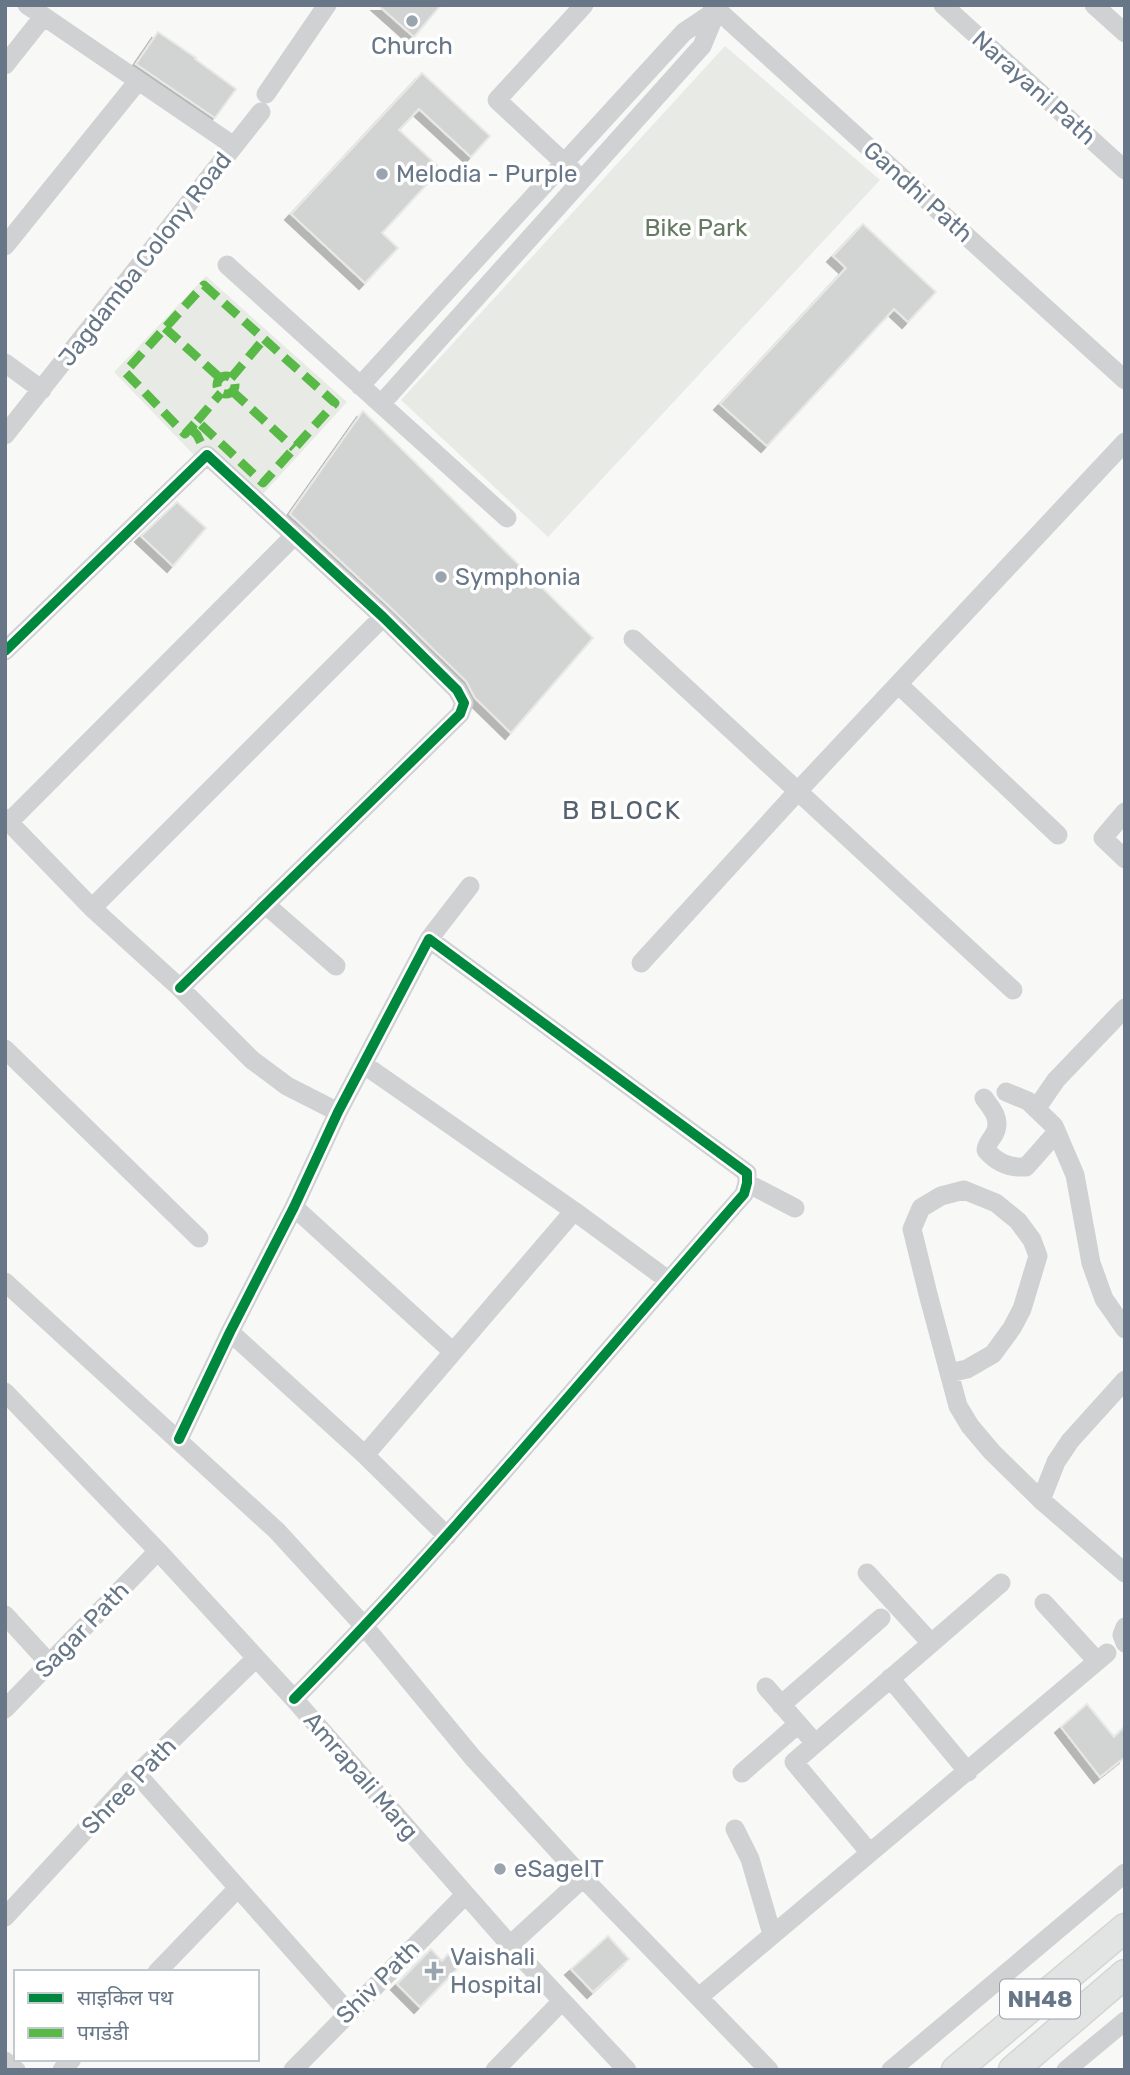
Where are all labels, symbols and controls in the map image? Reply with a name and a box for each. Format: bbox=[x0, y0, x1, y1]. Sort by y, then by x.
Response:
marker: Church bbox=[404, 13, 420, 29]
street label: Narayani Path bbox=[967, 25, 1101, 151]
place label: Church bbox=[371, 32, 453, 60]
street label: Gandhi Path bbox=[858, 136, 978, 248]
street label: Jagdamba Colony Road bbox=[53, 146, 237, 372]
place label: Melodia - Purple bbox=[396, 160, 577, 188]
marker: Melodia - Purple bbox=[374, 166, 390, 182]
park label: Bike Park bbox=[645, 214, 748, 242]
place label: Symphonia bbox=[455, 563, 581, 591]
marker: Symphonia bbox=[433, 569, 449, 585]
district label: B BLOCK bbox=[562, 795, 682, 826]
street label: Sagar Path bbox=[29, 1576, 135, 1684]
street label: Amrapali Marg bbox=[298, 1706, 424, 1846]
street label: Shree Path bbox=[76, 1732, 182, 1840]
place label: eSageIT bbox=[514, 1855, 604, 1883]
marker: eSageIT bbox=[492, 1861, 508, 1877]
street label: Shiv Path bbox=[331, 1935, 425, 2029]
place label: Vaishali Hospital bbox=[450, 1943, 542, 1999]
marker: Vaishali Hospital bbox=[424, 1961, 444, 1981]
legend bbox=[14, 1970, 259, 2061]
road number: NH48 bbox=[1000, 1980, 1080, 2018]
text: साइकिल पथ bbox=[77, 1985, 174, 2010]
text: पगडंडी bbox=[77, 2020, 129, 2045]

